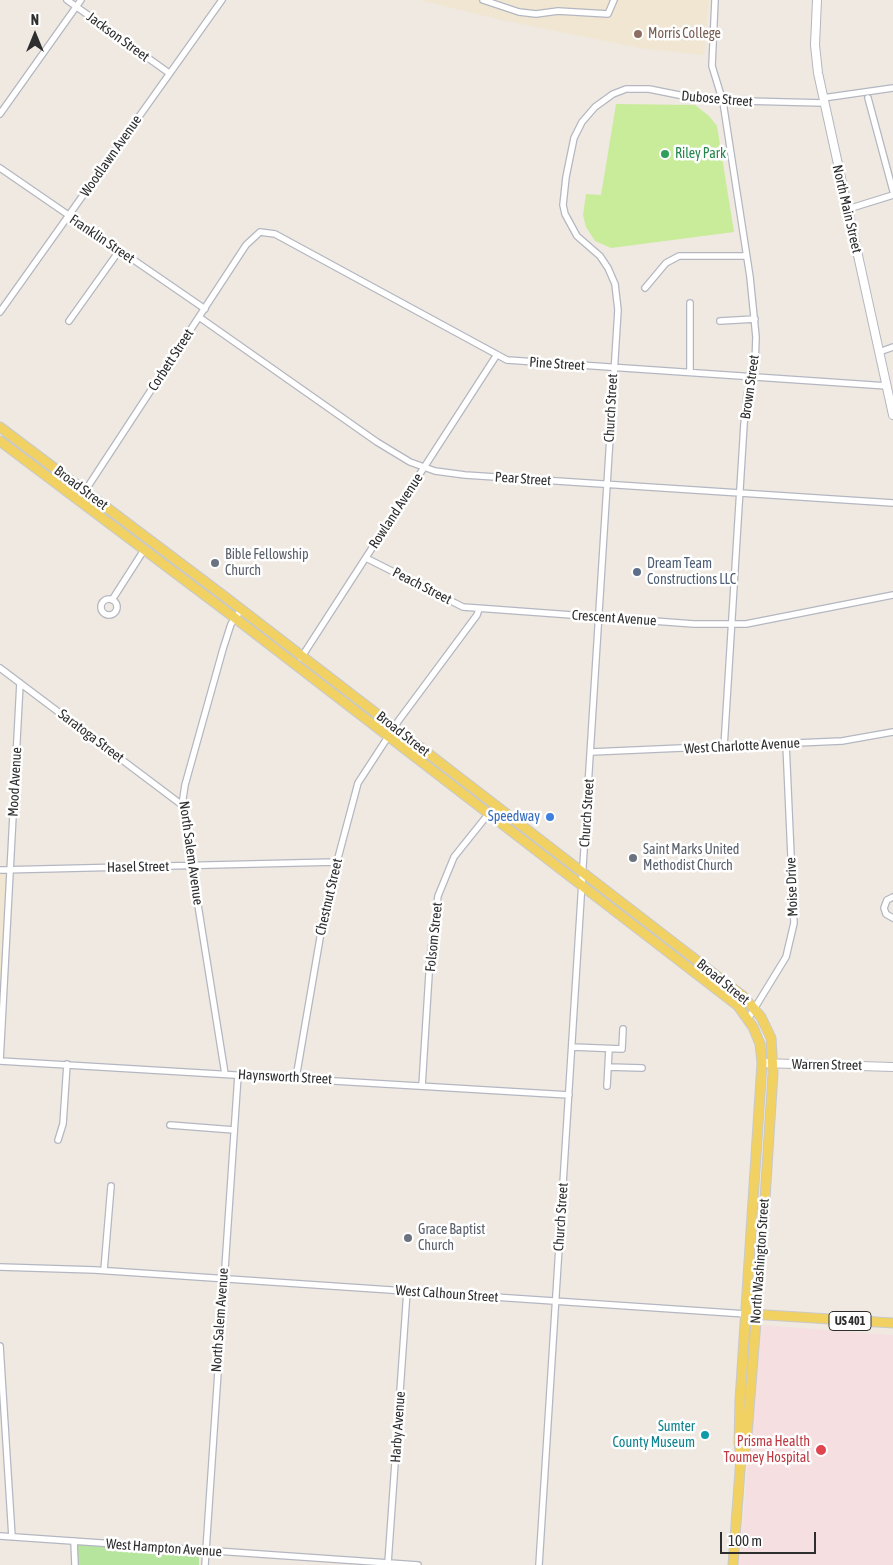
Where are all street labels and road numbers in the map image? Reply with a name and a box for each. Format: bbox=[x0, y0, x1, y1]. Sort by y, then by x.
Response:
street label: Jackson Street bbox=[83, 9, 153, 65]
street label: Dubose Street bbox=[681, 88, 753, 110]
street label: Woodlawn Avenue bbox=[77, 112, 145, 200]
street label: North Main Street bbox=[829, 163, 865, 255]
street label: Franklin Street bbox=[66, 211, 138, 267]
street label: Corbett Street bbox=[145, 326, 197, 394]
street label: Pine Street bbox=[529, 354, 585, 374]
street label: Brown Street bbox=[737, 354, 763, 420]
street label: Church Street bbox=[601, 373, 621, 443]
street label: Broad Street bbox=[51, 462, 111, 514]
street label: Pear Street bbox=[494, 469, 552, 489]
street label: Rowland Avenue bbox=[366, 470, 426, 552]
street label: Peach Street bbox=[390, 564, 454, 608]
street label: Crescent Avenue bbox=[571, 607, 657, 629]
street label: Saratoga Street bbox=[55, 706, 127, 766]
street label: Broad Street bbox=[373, 708, 433, 760]
street label: West Charlotte Avenue bbox=[684, 735, 800, 757]
street label: Mood Avenue bbox=[5, 747, 25, 817]
street label: Church Street bbox=[576, 778, 598, 848]
street label: North Salem Avenue bbox=[175, 800, 207, 906]
street label: Chestnut Street bbox=[312, 857, 346, 937]
street label: Moise Drive bbox=[783, 857, 801, 917]
street label: Hasel Street bbox=[107, 858, 169, 876]
street label: Folsom Street bbox=[422, 901, 446, 973]
street label: Broad Street bbox=[693, 956, 753, 1008]
street label: Warren Street bbox=[792, 1056, 862, 1074]
street label: Haynsworth Street bbox=[237, 1066, 333, 1088]
street label: Church Street bbox=[550, 1182, 572, 1252]
street label: North Washington Street bbox=[747, 1198, 773, 1324]
street label: North Salem Avenue bbox=[208, 1267, 232, 1373]
street label: West Calhoun Street bbox=[395, 1282, 499, 1306]
road number: US 401 bbox=[829, 1312, 871, 1330]
street label: Harby Avenue bbox=[387, 1391, 409, 1463]
street label: West Hampton Avenue bbox=[105, 1536, 223, 1560]

